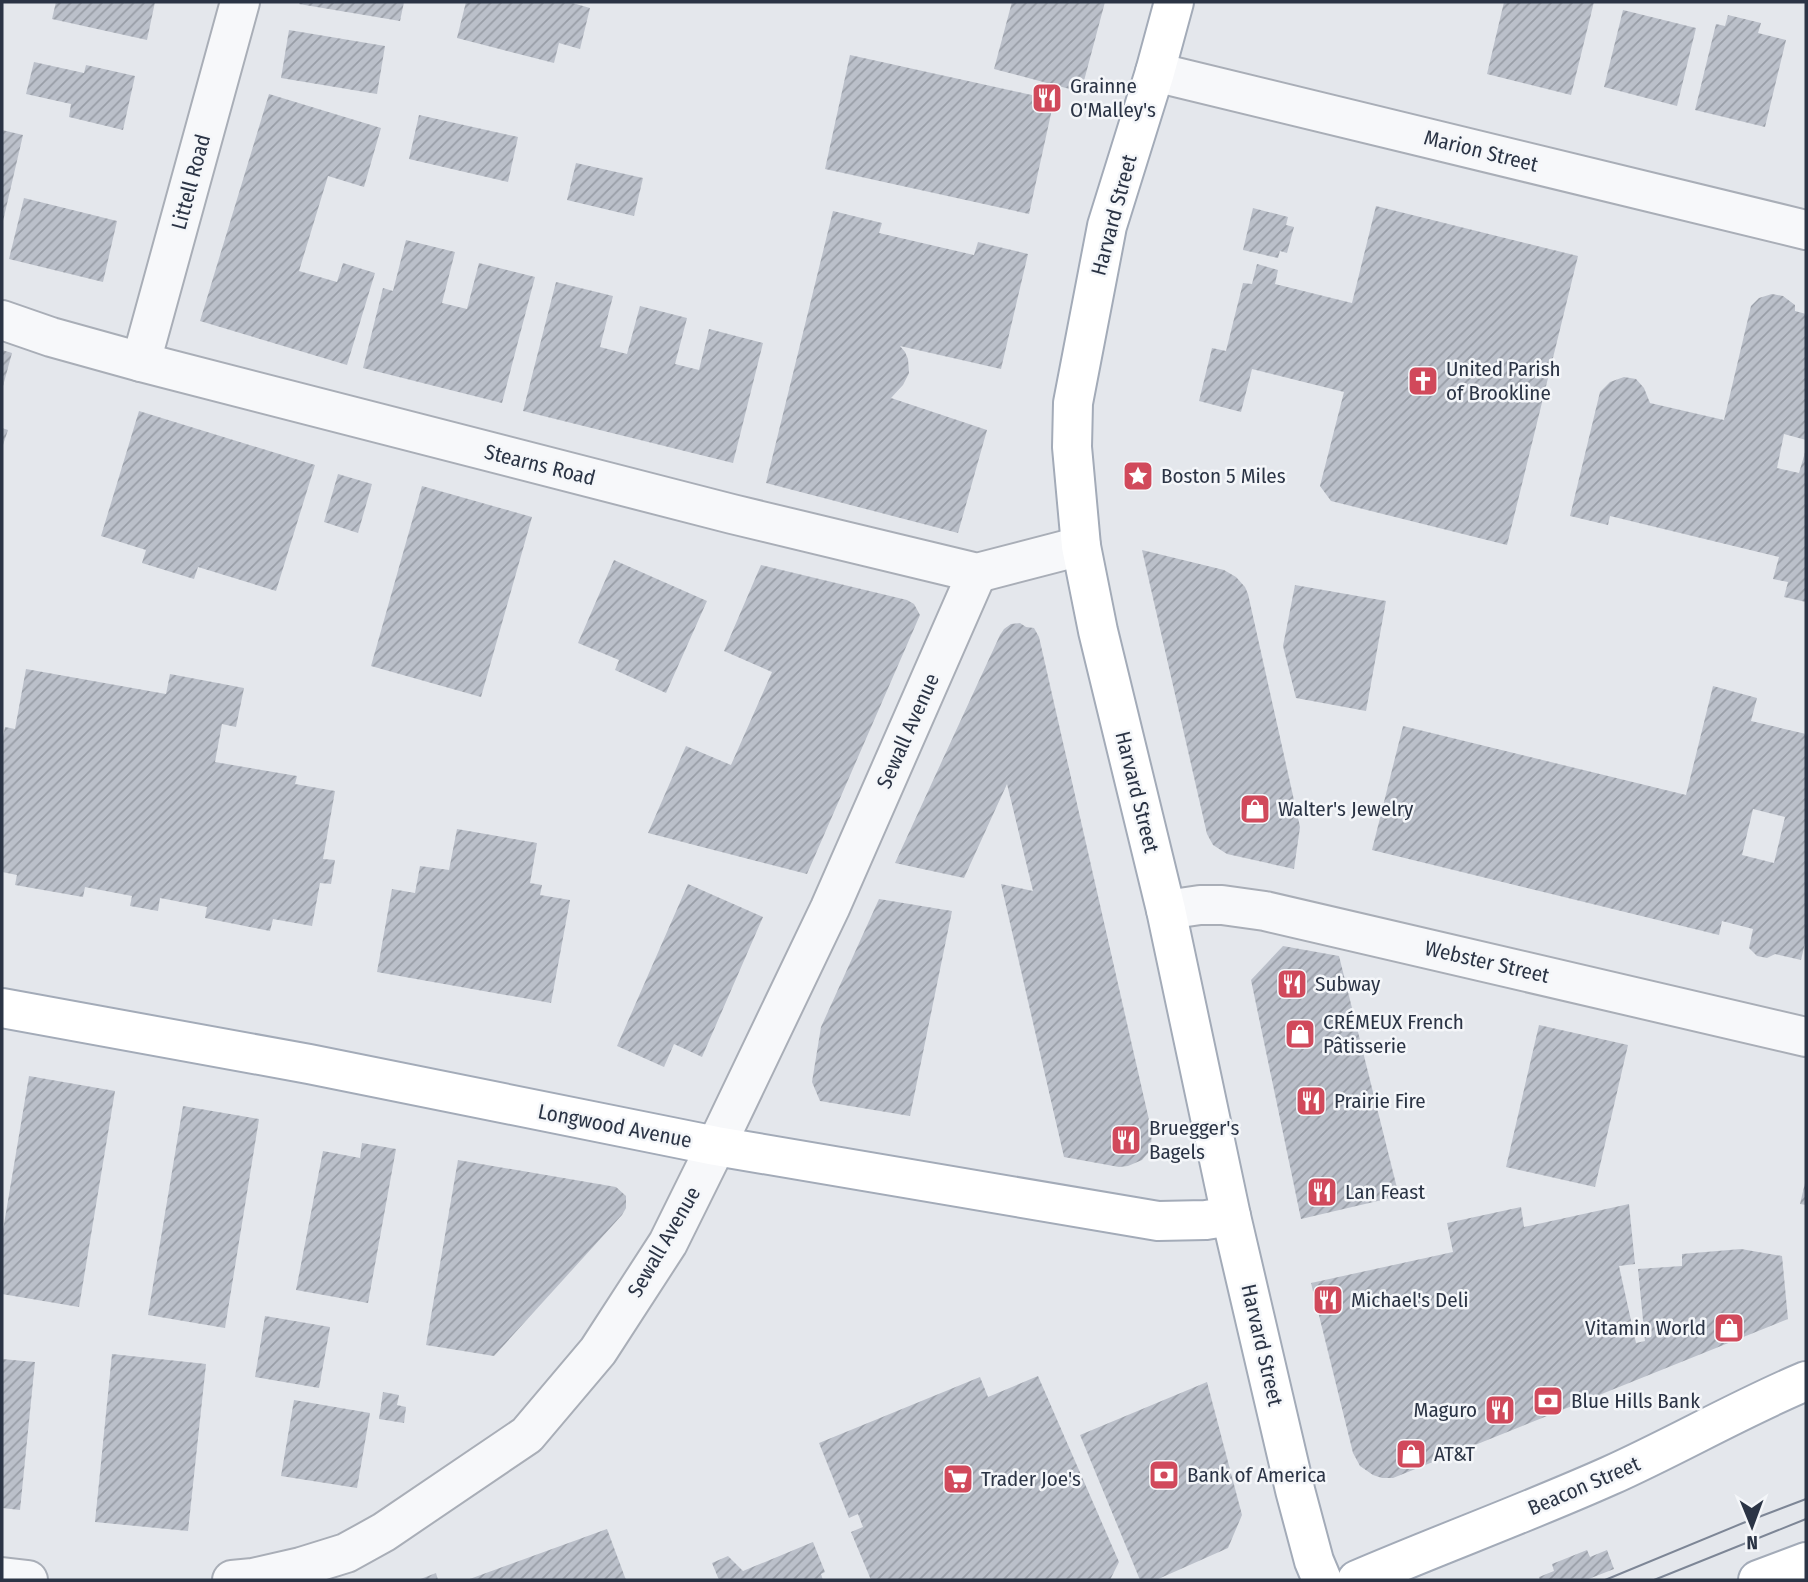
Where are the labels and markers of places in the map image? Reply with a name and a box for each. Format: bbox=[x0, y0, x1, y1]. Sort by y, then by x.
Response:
place label: Grainne O'Malley's bbox=[1070, 73, 1156, 123]
restaurant icon: Grainne O'Malley's bbox=[1030, 81, 1064, 115]
place label: United Parish of Brookline bbox=[1446, 356, 1561, 406]
church icon: United Parish of Brookline bbox=[1406, 364, 1440, 398]
place icon: Boston 5 Miles bbox=[1121, 459, 1155, 493]
place label: Boston 5 Miles bbox=[1161, 463, 1286, 489]
shop icon: Walter's Jewelry bbox=[1238, 792, 1272, 826]
place label: Walter's Jewelry bbox=[1278, 796, 1414, 822]
restaurant icon: Subway bbox=[1275, 967, 1309, 1001]
place label: Subway bbox=[1315, 971, 1381, 997]
place label: CRÉMEUX French Pâtisserie bbox=[1323, 1009, 1464, 1059]
shop icon: CRÉMEUX French Pâtisserie bbox=[1283, 1017, 1317, 1051]
restaurant icon: Prairie Fire bbox=[1294, 1084, 1328, 1118]
place label: Prairie Fire bbox=[1334, 1088, 1426, 1114]
place label: Bruegger's Bagels bbox=[1149, 1115, 1239, 1165]
restaurant icon: Bruegger's Bagels bbox=[1109, 1123, 1143, 1157]
restaurant icon: Lan Feast bbox=[1305, 1175, 1339, 1209]
place label: Lan Feast bbox=[1345, 1179, 1425, 1205]
restaurant icon: Michael's Deli bbox=[1311, 1283, 1345, 1317]
place label: Michael's Deli bbox=[1351, 1287, 1469, 1313]
shop icon: Vitamin World bbox=[1712, 1311, 1746, 1345]
place label: Vitamin World bbox=[1585, 1315, 1706, 1341]
bank icon: Blue Hills Bank bbox=[1531, 1384, 1565, 1418]
place label: Blue Hills Bank bbox=[1571, 1388, 1700, 1414]
restaurant icon: Maguro bbox=[1483, 1393, 1517, 1427]
place label: Maguro bbox=[1414, 1397, 1477, 1423]
shop icon: AT&T bbox=[1394, 1437, 1428, 1471]
place label: AT&T bbox=[1434, 1441, 1475, 1467]
bank icon: Bank of America bbox=[1147, 1458, 1181, 1492]
supermarket icon: Trader Joe's bbox=[941, 1462, 975, 1496]
place label: Bank of America bbox=[1187, 1462, 1326, 1488]
place label: Trader Joe's bbox=[981, 1466, 1081, 1492]

